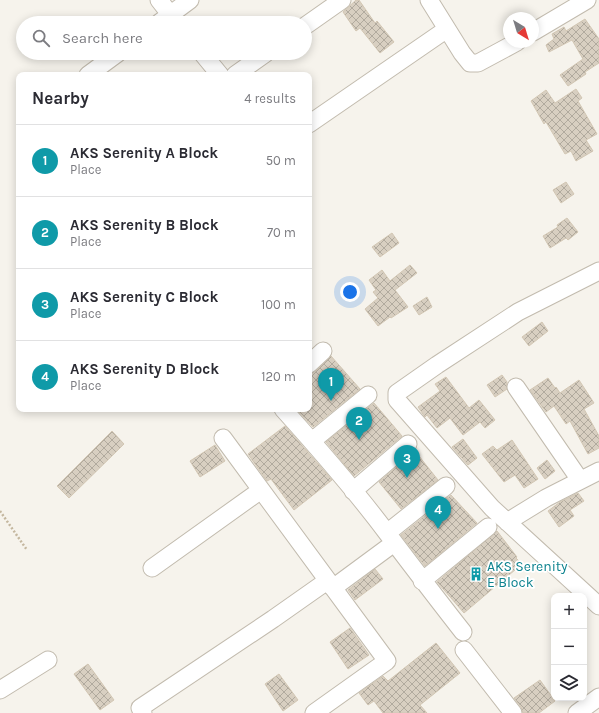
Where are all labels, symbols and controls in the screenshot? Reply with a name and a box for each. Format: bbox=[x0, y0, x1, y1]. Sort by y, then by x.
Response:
north arrow bbox=[503, 12, 539, 48]
search box bbox=[16, 16, 312, 60]
icon: search bbox=[30, 27, 52, 49]
text: Search here bbox=[62, 29, 143, 47]
text: Nearby bbox=[32, 88, 89, 108]
text: 4 results bbox=[244, 91, 296, 106]
text: AKS Serenity A Block bbox=[70, 144, 218, 162]
text: 1 bbox=[43, 153, 47, 168]
text: 50 m bbox=[266, 153, 296, 168]
text: Place bbox=[70, 162, 101, 177]
text: AKS Serenity B Block bbox=[70, 216, 219, 234]
text: 2 bbox=[41, 225, 49, 240]
text: 70 m bbox=[267, 225, 296, 240]
text: Place bbox=[70, 234, 101, 249]
your location bbox=[340, 282, 360, 302]
text: AKS Serenity C Block bbox=[70, 288, 218, 306]
text: 3 bbox=[41, 297, 49, 312]
text: 100 m bbox=[261, 297, 296, 312]
text: Place bbox=[70, 306, 101, 321]
text: AKS Serenity D Block bbox=[70, 360, 219, 378]
pin: 1 bbox=[318, 368, 344, 401]
text: 4 bbox=[41, 369, 49, 384]
text: 120 m bbox=[261, 369, 296, 384]
text: Place bbox=[70, 378, 101, 393]
pin: 2 bbox=[346, 407, 372, 440]
pin: 3 bbox=[394, 445, 420, 478]
pin: 4 bbox=[425, 496, 451, 529]
place label: AKS Serenity E Block bbox=[487, 558, 568, 591]
building icon: AKS Serenity E Block bbox=[468, 566, 484, 582]
map controls bbox=[551, 593, 587, 701]
button: + bbox=[551, 593, 587, 629]
button: − bbox=[551, 629, 587, 665]
button: layers bbox=[551, 665, 587, 701]

